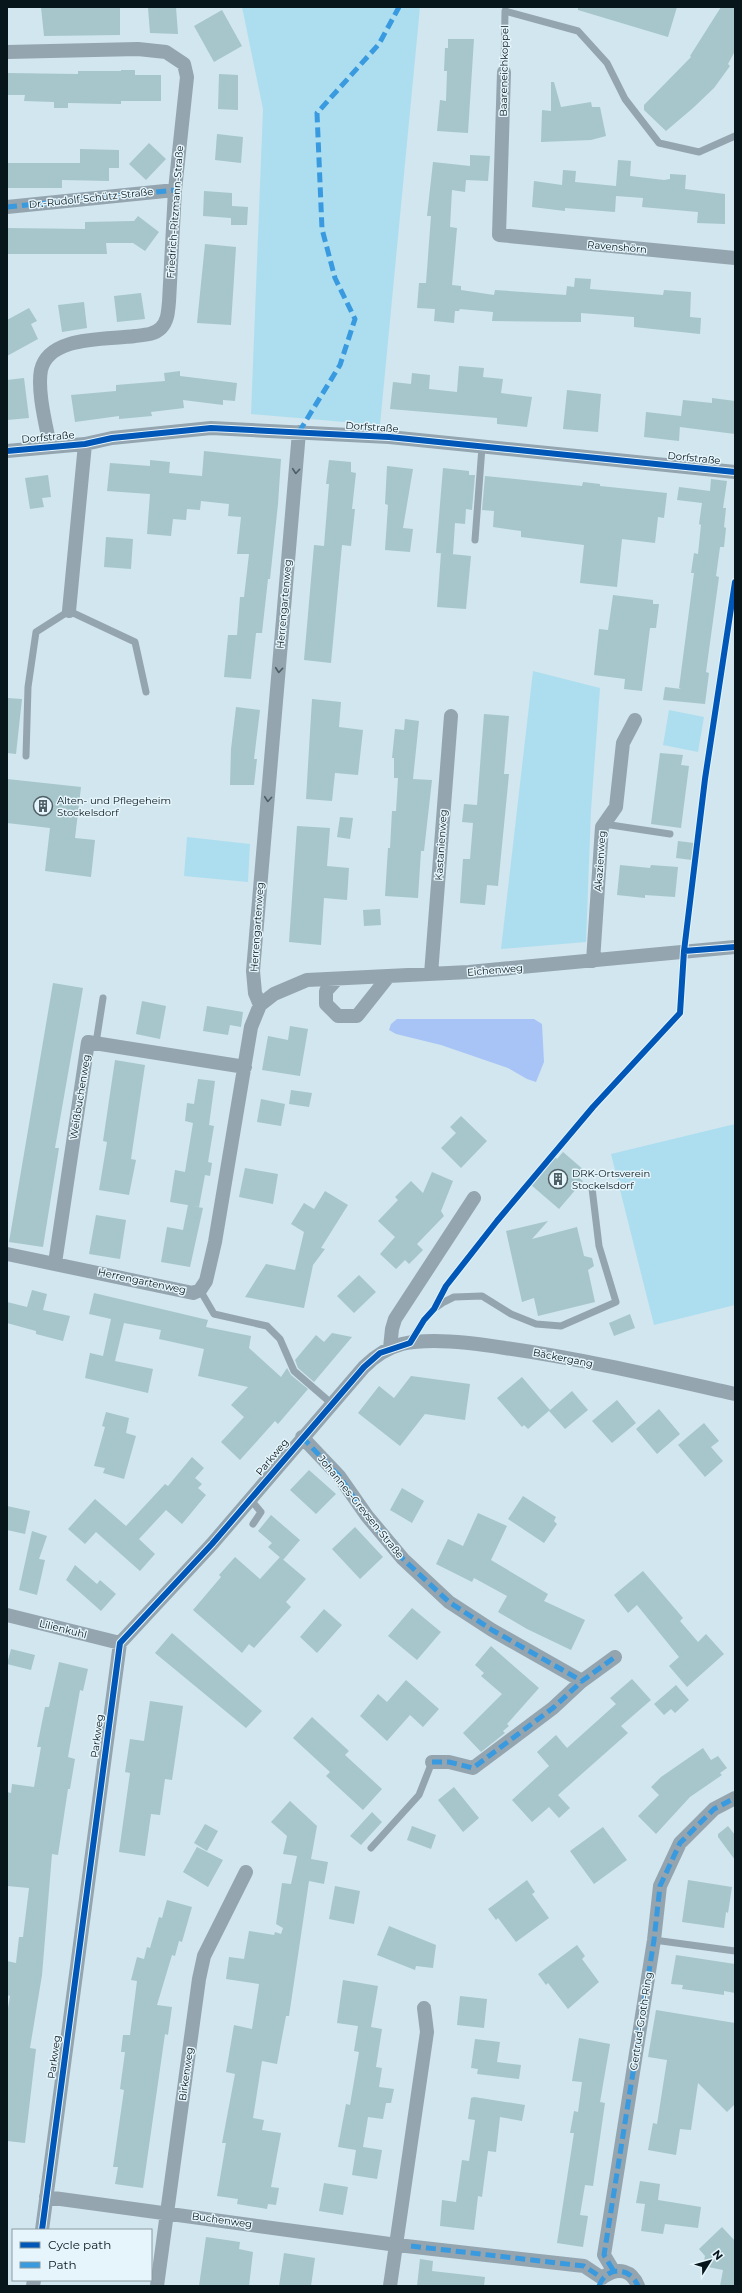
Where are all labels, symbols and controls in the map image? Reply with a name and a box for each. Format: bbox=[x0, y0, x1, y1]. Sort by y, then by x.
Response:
street label: Baareneichkoppel bbox=[497, 25, 511, 117]
street label: Friedrich-Ritzmann-Straße bbox=[164, 145, 186, 279]
street label: Dr.-Rudolf-Schütz-Straße bbox=[28, 185, 154, 211]
street label: Ravenshörn bbox=[587, 238, 647, 256]
street label: Dorfstraße bbox=[345, 419, 399, 435]
street label: Dorfstraße bbox=[21, 428, 75, 446]
street label: Dorfstraße bbox=[667, 449, 721, 467]
one-way arrow bbox=[291, 467, 300, 474]
street label: Herrengartenweg bbox=[274, 559, 294, 649]
one-way arrow bbox=[274, 667, 283, 673]
place label: Alten- und Pflegeheim Stockelsdorf bbox=[57, 794, 171, 819]
building icon: Alten- und Pflegeheim Stockelsdorf bbox=[32, 795, 54, 817]
one-way arrow bbox=[263, 796, 272, 802]
street label: Kastanienweg bbox=[432, 809, 450, 881]
street label: Akazienweg bbox=[591, 830, 609, 892]
street label: Herrengartenweg bbox=[247, 882, 267, 972]
street label: Eichenweg bbox=[467, 961, 523, 979]
street label: Weißbuchenweg bbox=[67, 1054, 93, 1140]
place label: DRK-Ortsverein Stockelsdorf bbox=[572, 1167, 650, 1192]
building icon: DRK-Ortsverein Stockelsdorf bbox=[547, 1168, 569, 1190]
street label: Herrengartenweg bbox=[97, 1265, 187, 1297]
street label: Bäckergang bbox=[532, 1346, 594, 1370]
street label: Parkweg bbox=[253, 1436, 291, 1478]
street label: Johannes-Grevsen-Straße bbox=[315, 1452, 407, 1561]
street label: Lilienkuhl bbox=[38, 1617, 88, 1641]
street label: Parkweg bbox=[87, 1713, 107, 1759]
street label: Gertrud-Groth-Ring bbox=[627, 1971, 655, 2071]
street label: Parkweg bbox=[44, 2034, 64, 2080]
street label: Birkenweg bbox=[176, 2046, 196, 2102]
street label: Buchenweg bbox=[191, 2209, 253, 2231]
legend bbox=[12, 2229, 152, 2281]
text: Cycle path bbox=[48, 2237, 111, 2252]
north arrow bbox=[690, 2241, 730, 2281]
text: N bbox=[710, 2247, 726, 2263]
text: Path bbox=[48, 2257, 77, 2272]

